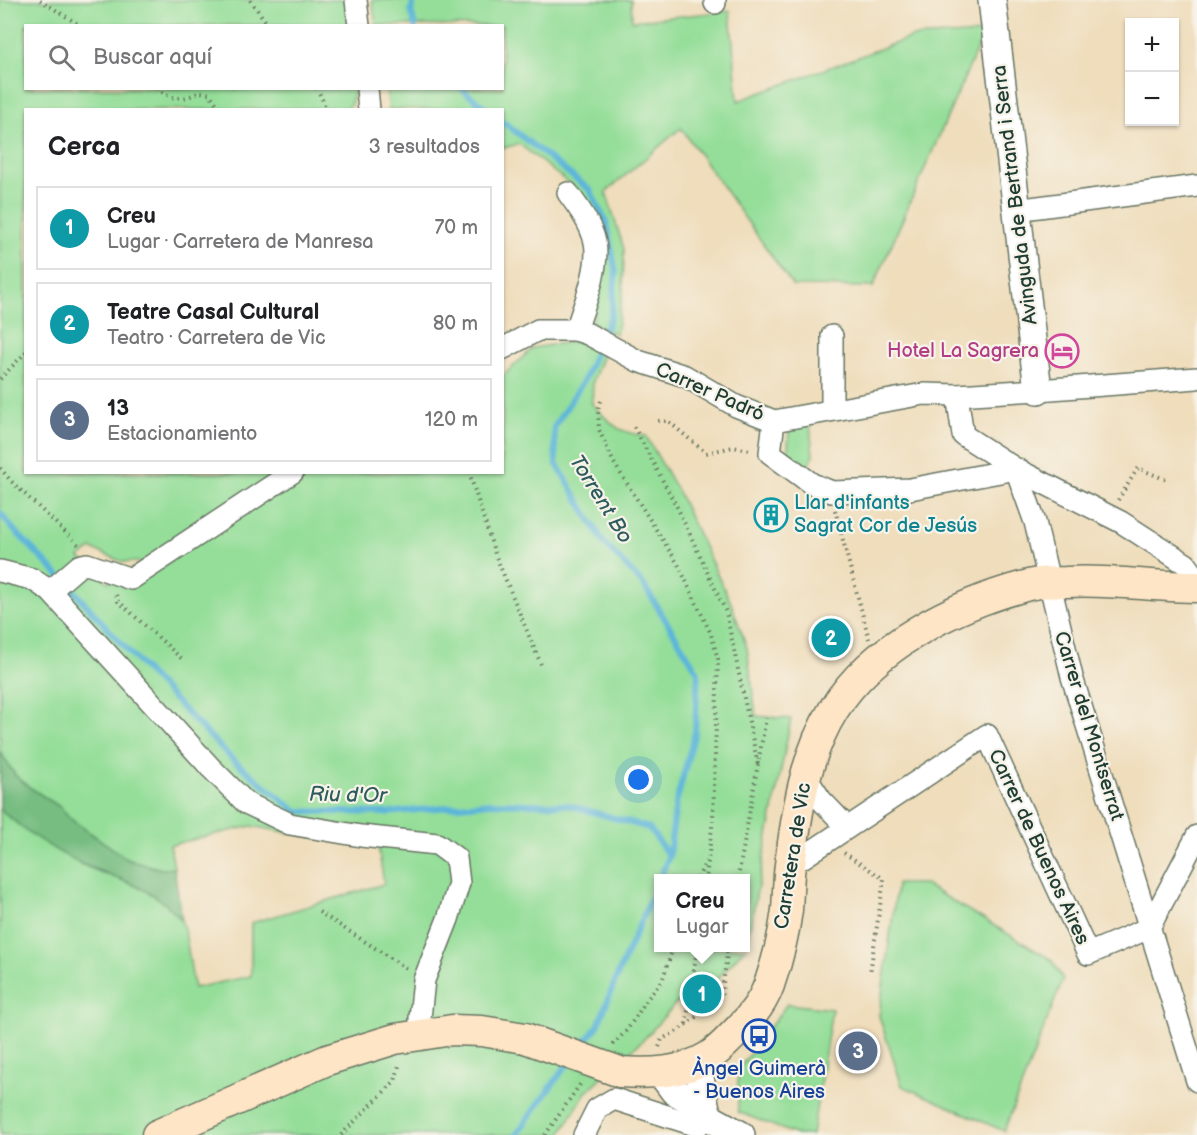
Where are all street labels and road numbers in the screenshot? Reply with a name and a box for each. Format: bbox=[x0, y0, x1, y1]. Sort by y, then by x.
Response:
street label: Avinguda de Bertrand i Serra bbox=[987, 64, 1043, 326]
street label: Carrer Padró bbox=[652, 357, 768, 427]
street label: Carrer del Montserrat bbox=[1049, 629, 1129, 823]
street label: Carrer de Buenos Aires bbox=[983, 745, 1095, 949]
street label: Carretera de Vic bbox=[770, 781, 816, 931]

